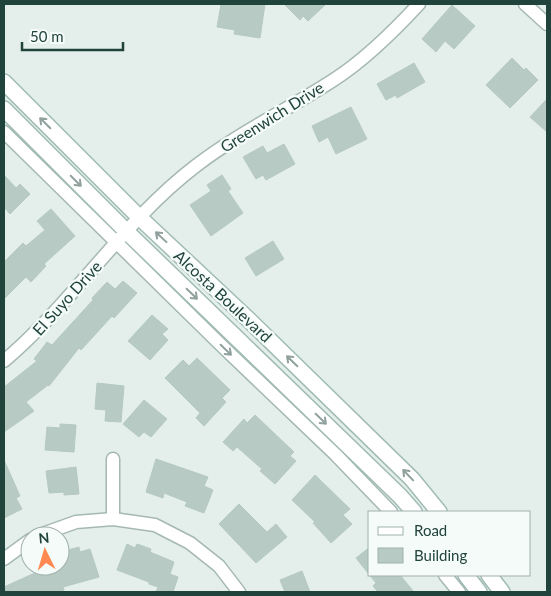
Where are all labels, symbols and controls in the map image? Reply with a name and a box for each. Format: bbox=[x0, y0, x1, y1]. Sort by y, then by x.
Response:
scale bar bbox=[22, 20, 124, 52]
text: 50 m bbox=[30, 27, 64, 45]
street label: Greenwich Drive bbox=[217, 77, 327, 156]
one-way arrow bbox=[39, 117, 52, 129]
one-way arrow bbox=[69, 175, 82, 187]
one-way arrow bbox=[155, 232, 168, 244]
street label: Alcosta Boulevard bbox=[171, 246, 276, 346]
street label: El Suyo Drive bbox=[28, 256, 105, 339]
one-way arrow bbox=[186, 288, 198, 300]
one-way arrow bbox=[220, 344, 232, 356]
one-way arrow bbox=[285, 355, 298, 367]
one-way arrow bbox=[315, 413, 328, 425]
one-way arrow bbox=[402, 469, 414, 481]
legend bbox=[368, 511, 531, 576]
text: Road bbox=[414, 521, 447, 539]
north arrow bbox=[20, 526, 70, 576]
text: N bbox=[38, 529, 50, 546]
text: Building bbox=[414, 546, 467, 564]

